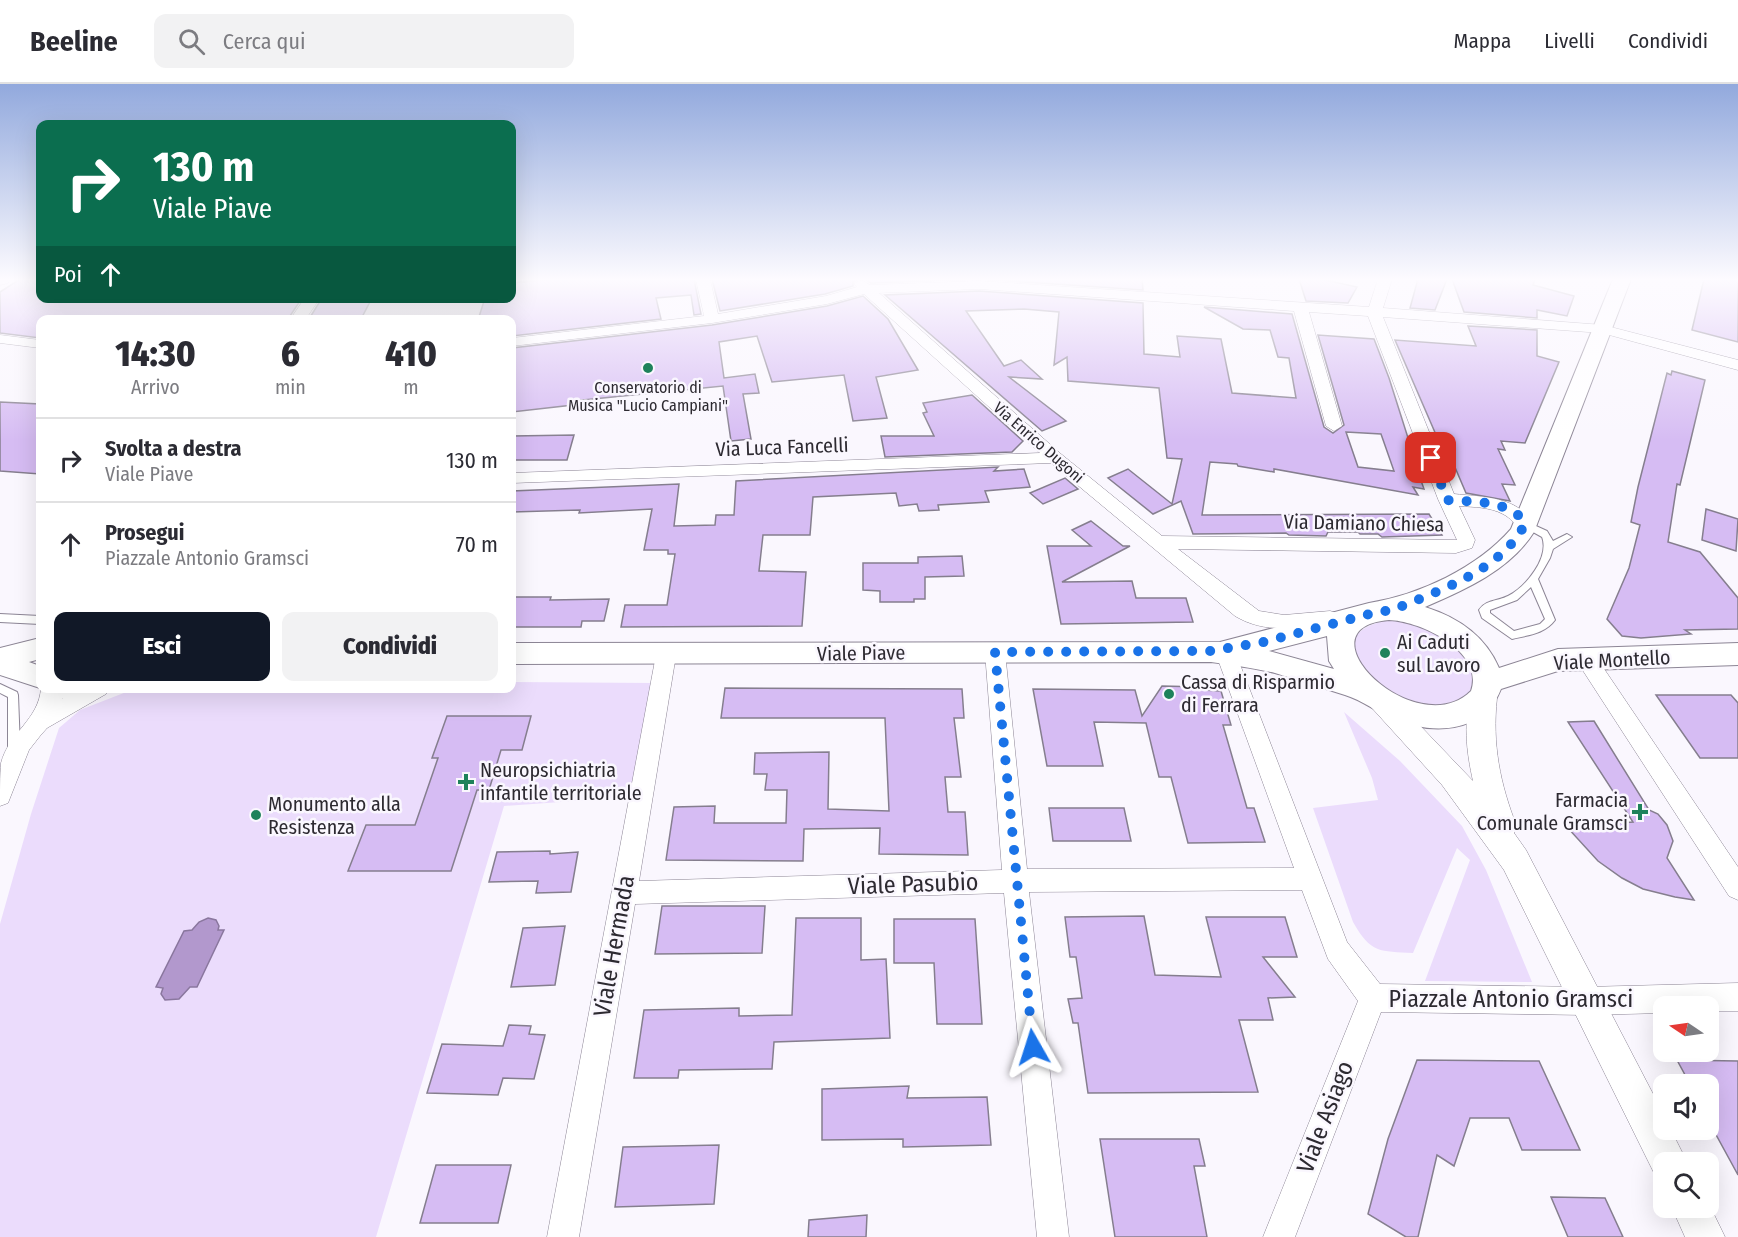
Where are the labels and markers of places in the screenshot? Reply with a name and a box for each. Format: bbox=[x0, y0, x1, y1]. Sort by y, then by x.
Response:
marker: Conservatorio di Musica "Lucio Campiani" bbox=[641, 361, 655, 375]
place label: Conservatorio di Musica "Lucio Campiani" bbox=[568, 378, 728, 415]
pin bbox=[1405, 432, 1456, 483]
place label: Ai Caduti sul Lavoro bbox=[1397, 630, 1480, 677]
marker: Ai Caduti sul Lavoro bbox=[1378, 646, 1392, 660]
place label: Cassa di Risparmio di Ferrara bbox=[1181, 670, 1335, 717]
marker: Cassa di Risparmio di Ferrara bbox=[1162, 687, 1176, 701]
place label: Neuropsichiatria infantile territoriale bbox=[480, 758, 642, 805]
marker: Neuropsichiatria infantile territoriale bbox=[457, 773, 475, 791]
place label: Farmacia Comunale Gramsci bbox=[1477, 788, 1628, 835]
place label: Monumento alla Resistenza bbox=[268, 792, 401, 839]
marker: Farmacia Comunale Gramsci bbox=[1633, 805, 1647, 819]
marker: Monumento alla Resistenza bbox=[249, 808, 263, 822]

